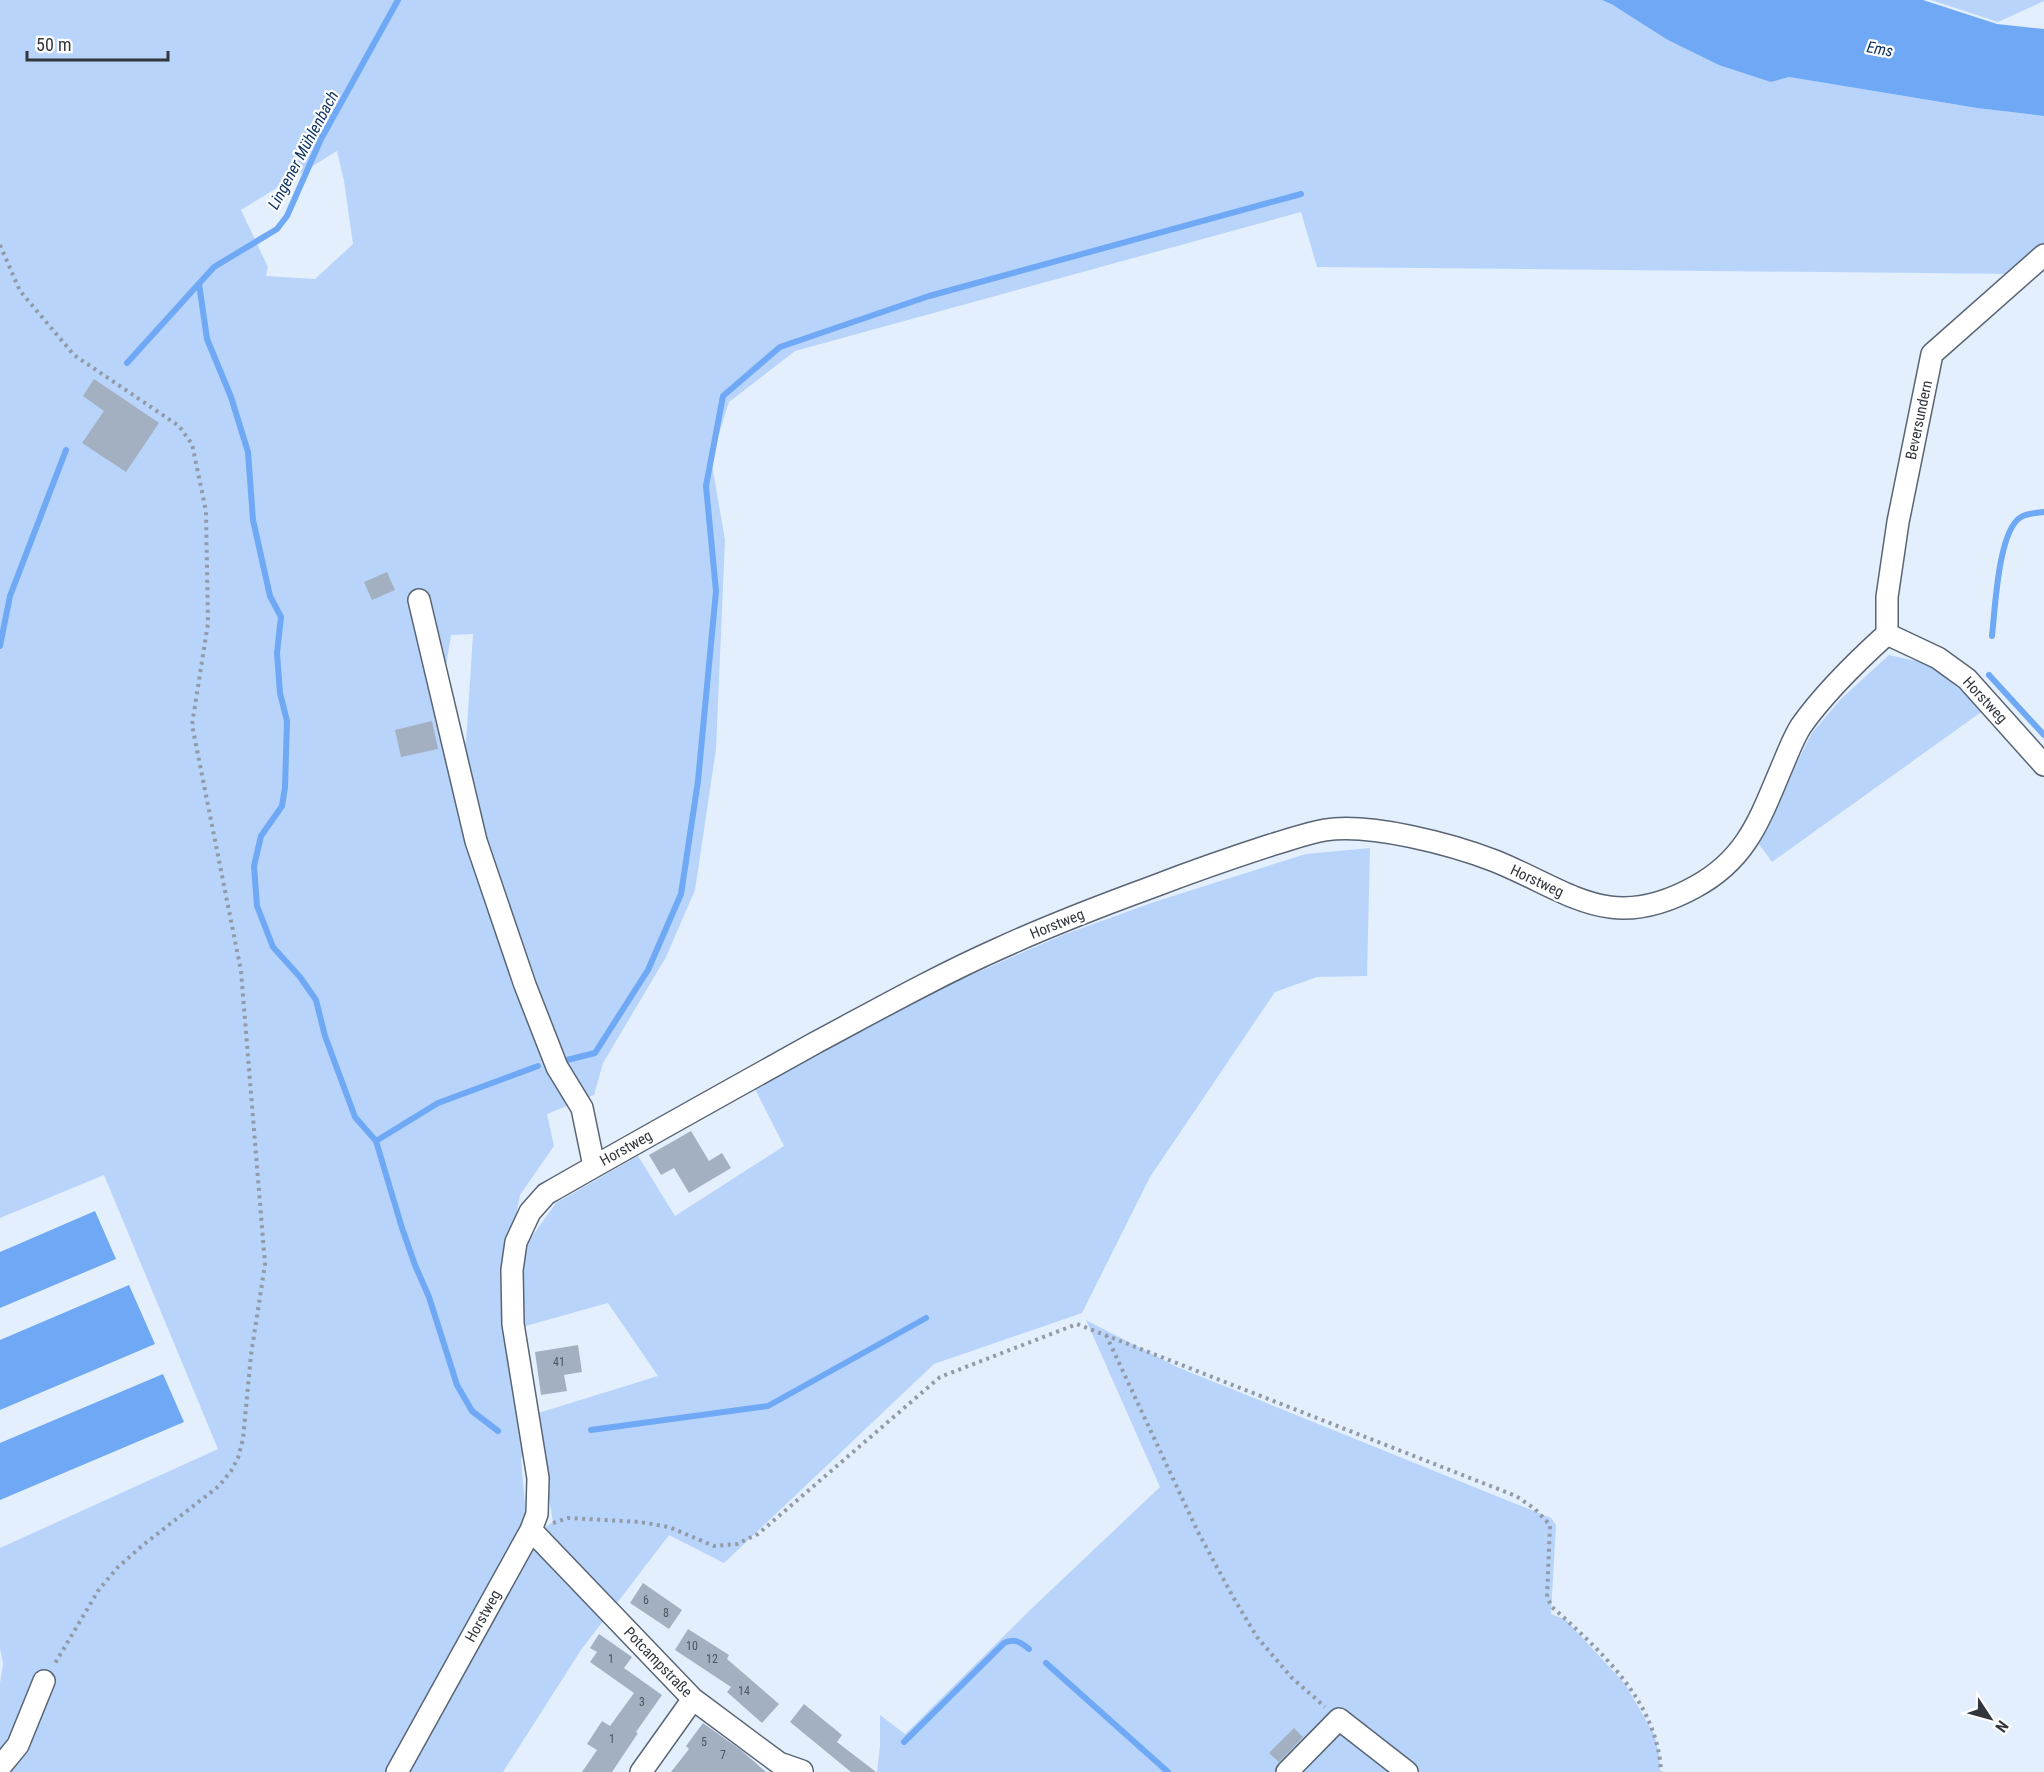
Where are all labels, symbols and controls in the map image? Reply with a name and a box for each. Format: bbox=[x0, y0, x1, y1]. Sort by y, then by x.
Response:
scale bar bbox=[27, 24, 168, 62]
text: 50 m bbox=[36, 34, 71, 55]
water label: Ems bbox=[1865, 37, 1895, 61]
water label: Lingener Mühlenbach bbox=[264, 88, 342, 212]
street label: Beversundern bbox=[1902, 379, 1936, 461]
street label: Horstweg bbox=[1959, 673, 2011, 727]
street label: Horstweg bbox=[1507, 861, 1567, 901]
street label: Horstweg bbox=[1027, 905, 1087, 943]
street label: Horstweg bbox=[597, 1126, 655, 1170]
house number: 41 bbox=[553, 1355, 565, 1369]
street label: Horstweg bbox=[461, 1587, 505, 1645]
house number: 6 bbox=[643, 1593, 649, 1607]
house number: 8 bbox=[663, 1606, 669, 1620]
street label: Potcampstraße bbox=[620, 1623, 696, 1701]
house number: 10 bbox=[686, 1639, 698, 1653]
house number: 1 bbox=[608, 1652, 614, 1666]
house number: 12 bbox=[706, 1652, 718, 1666]
house number: 14 bbox=[738, 1684, 750, 1698]
north arrow bbox=[1960, 1688, 2020, 1748]
house number: 3 bbox=[639, 1695, 645, 1709]
text: N bbox=[1991, 1717, 2012, 1736]
house number: 1 bbox=[609, 1732, 615, 1746]
house number: 5 bbox=[701, 1735, 707, 1749]
house number: 7 bbox=[720, 1748, 726, 1762]

